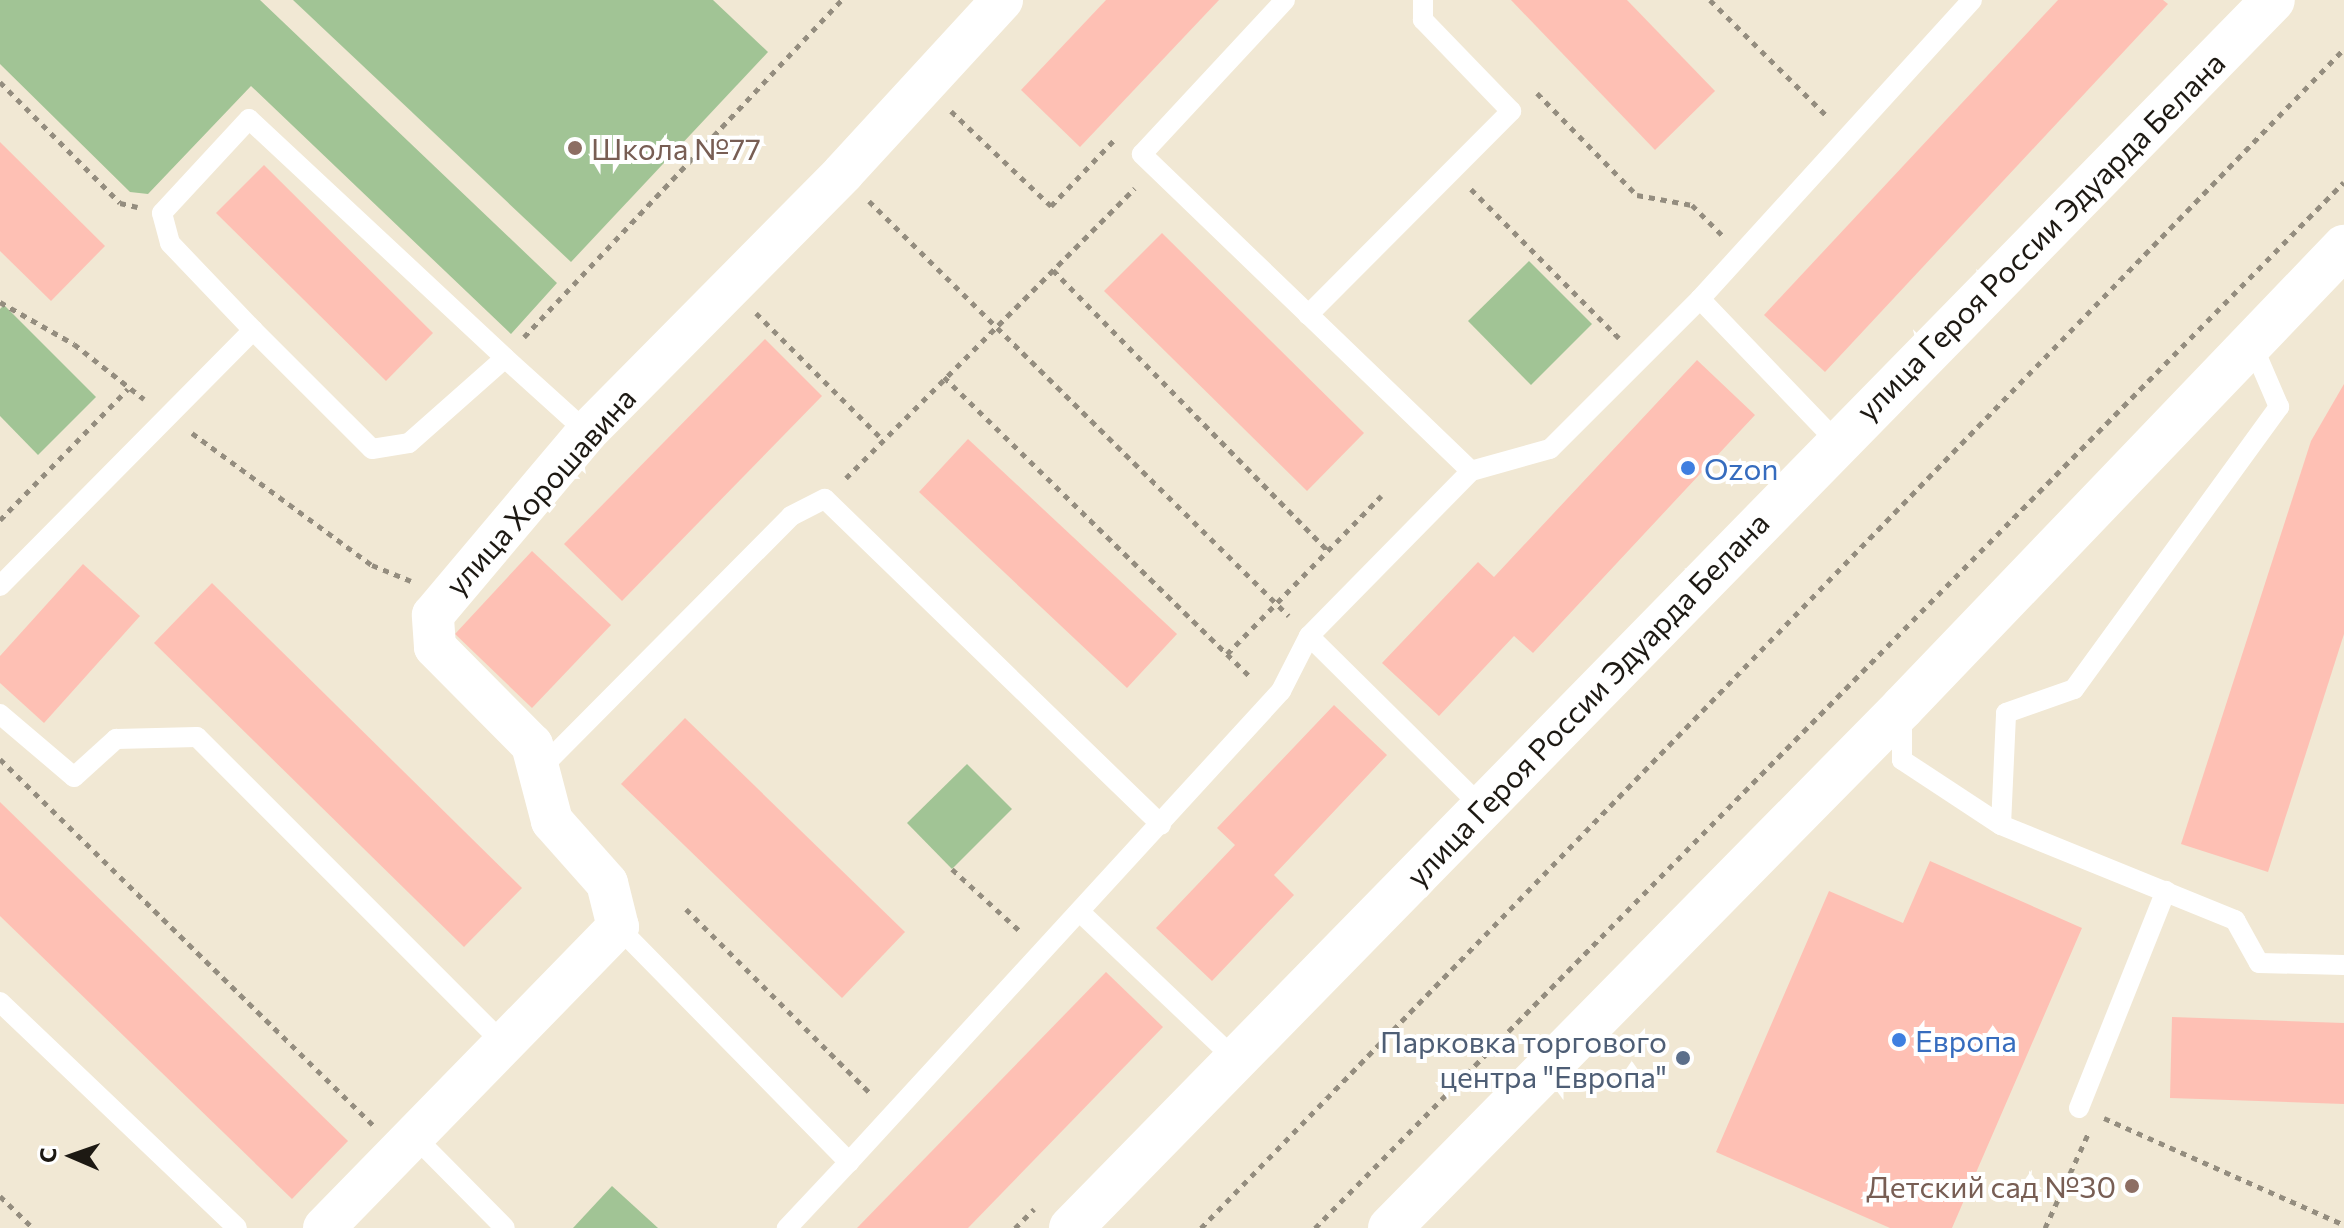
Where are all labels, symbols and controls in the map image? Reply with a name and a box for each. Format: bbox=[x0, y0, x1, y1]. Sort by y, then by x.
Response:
street label: улица Героя России Эдуарда Белана bbox=[1848, 44, 2232, 428]
place label: Школа №77 bbox=[591, 130, 761, 166]
marker: Школа №77 bbox=[566, 139, 584, 157]
street label: улица Хорошавина bbox=[437, 380, 643, 602]
place label: Ozon bbox=[1704, 450, 1778, 486]
marker: Ozon bbox=[1679, 459, 1697, 477]
street label: улица Героя России Эдуарда Белана bbox=[1398, 504, 1776, 894]
place label: Европа bbox=[1915, 1022, 2017, 1058]
place label: Парковка торгового центра "Европа" bbox=[1380, 1023, 1667, 1094]
marker: Европа bbox=[1890, 1031, 1908, 1049]
marker: Парковка торгового центра "Европа" bbox=[1674, 1049, 1692, 1067]
north arrow bbox=[32, 1116, 112, 1196]
text: С bbox=[34, 1147, 61, 1163]
place label: Детский сад №30 bbox=[1866, 1168, 2116, 1204]
marker: Детский сад №30 bbox=[2123, 1177, 2141, 1195]

